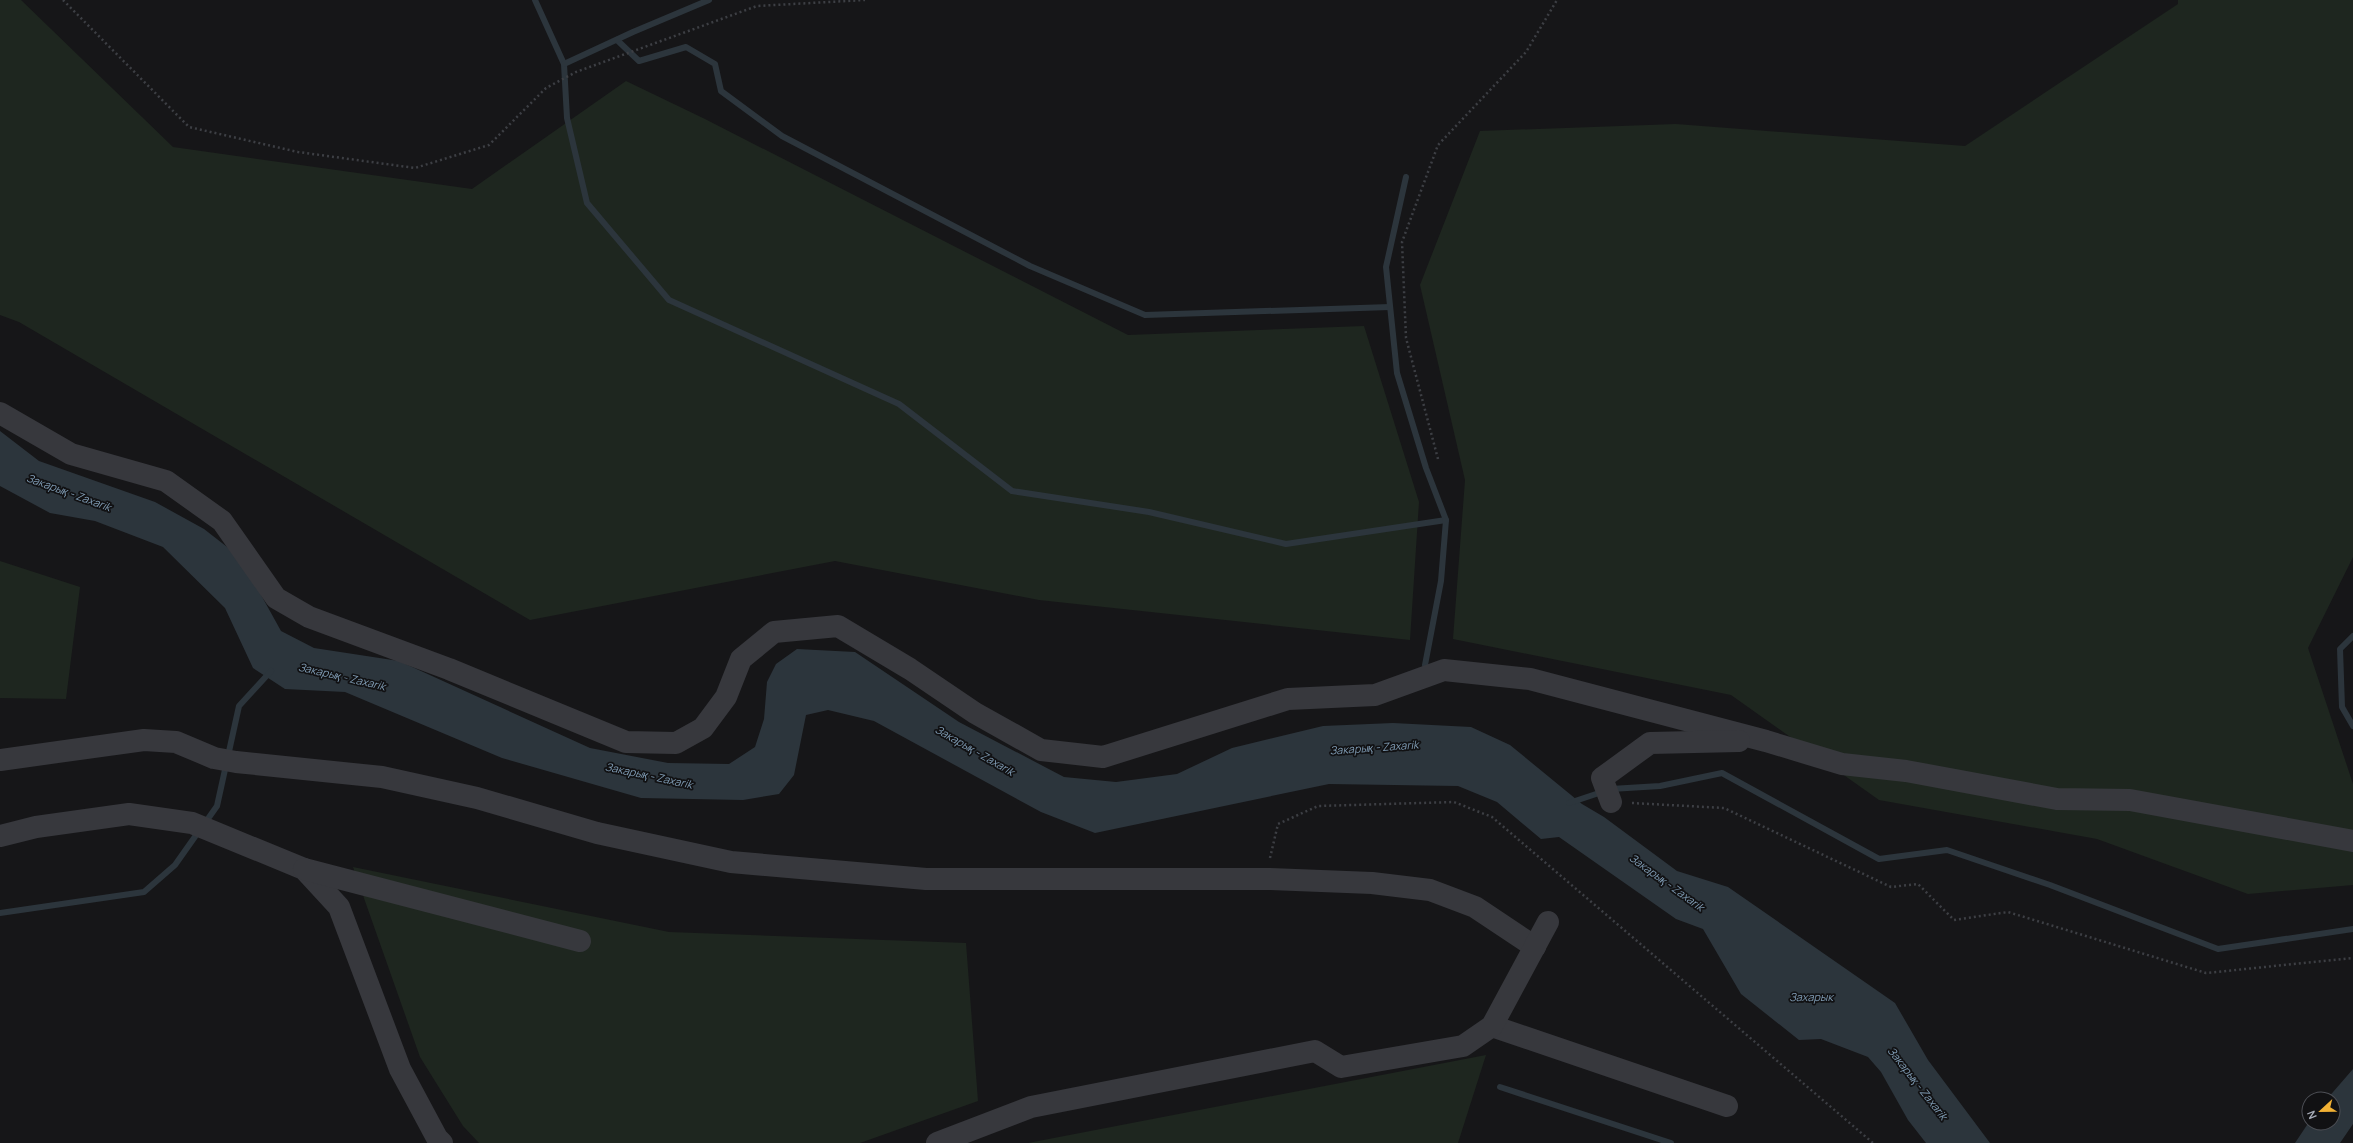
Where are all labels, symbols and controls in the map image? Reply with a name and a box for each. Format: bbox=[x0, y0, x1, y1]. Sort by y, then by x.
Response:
water label: Закарық - Zaxarik bbox=[25, 470, 115, 515]
water label: Закарық - Zaxarik bbox=[297, 659, 388, 694]
water label: Закарық - Zaxarik bbox=[933, 721, 1019, 779]
water label: Закарық - Zaxarik bbox=[1329, 736, 1420, 758]
water label: Закарық - Zaxarik bbox=[604, 758, 696, 792]
water label: Закарық - Zaxarik bbox=[1627, 850, 1709, 915]
water label: Захарык bbox=[1789, 989, 1834, 1004]
water label: Закарық - Zaxarik bbox=[1885, 1043, 1952, 1124]
north arrow bbox=[2301, 1091, 2341, 1131]
text: N bbox=[2303, 1108, 2320, 1121]

